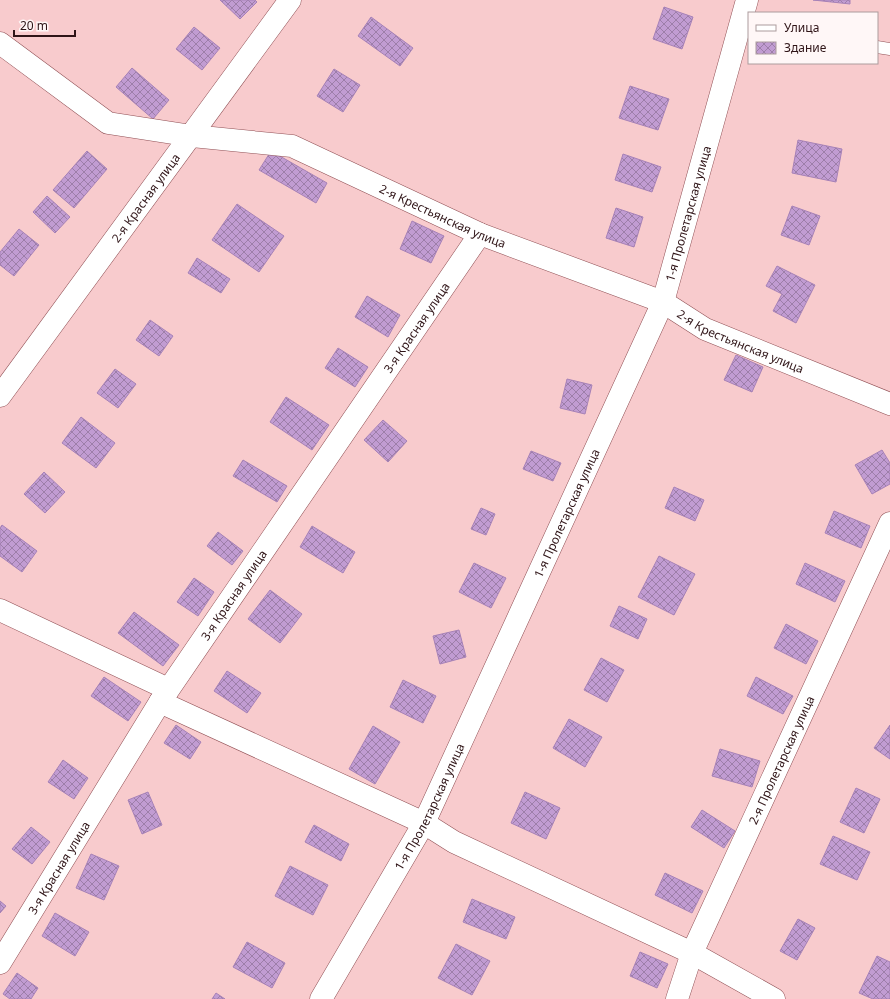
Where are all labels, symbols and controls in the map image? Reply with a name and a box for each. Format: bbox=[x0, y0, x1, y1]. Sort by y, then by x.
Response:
scale bar bbox=[14, 12, 75, 38]
legend bbox=[748, 12, 878, 64]
text: 20 m bbox=[20, 17, 48, 34]
text: Улица bbox=[784, 19, 819, 36]
text: Здание bbox=[784, 39, 827, 56]
street label: 1-я Пролетарская улица bbox=[661, 144, 715, 283]
street label: 2-я Красная улица bbox=[107, 150, 184, 245]
street label: 2-я Крестьянская улица bbox=[377, 180, 508, 251]
street label: 3-я Красная улица bbox=[379, 279, 453, 376]
street label: 2-я Крестьянская улица bbox=[674, 305, 806, 377]
street label: 1-я Пролетарская улица bbox=[529, 446, 603, 580]
street label: 3-я Красная улица bbox=[196, 546, 270, 644]
street label: 2-я Пролетарская улица bbox=[744, 693, 818, 827]
street label: 1-я Пролетарская улица bbox=[390, 740, 468, 873]
street label: 3-я Красная улица bbox=[23, 818, 94, 917]

